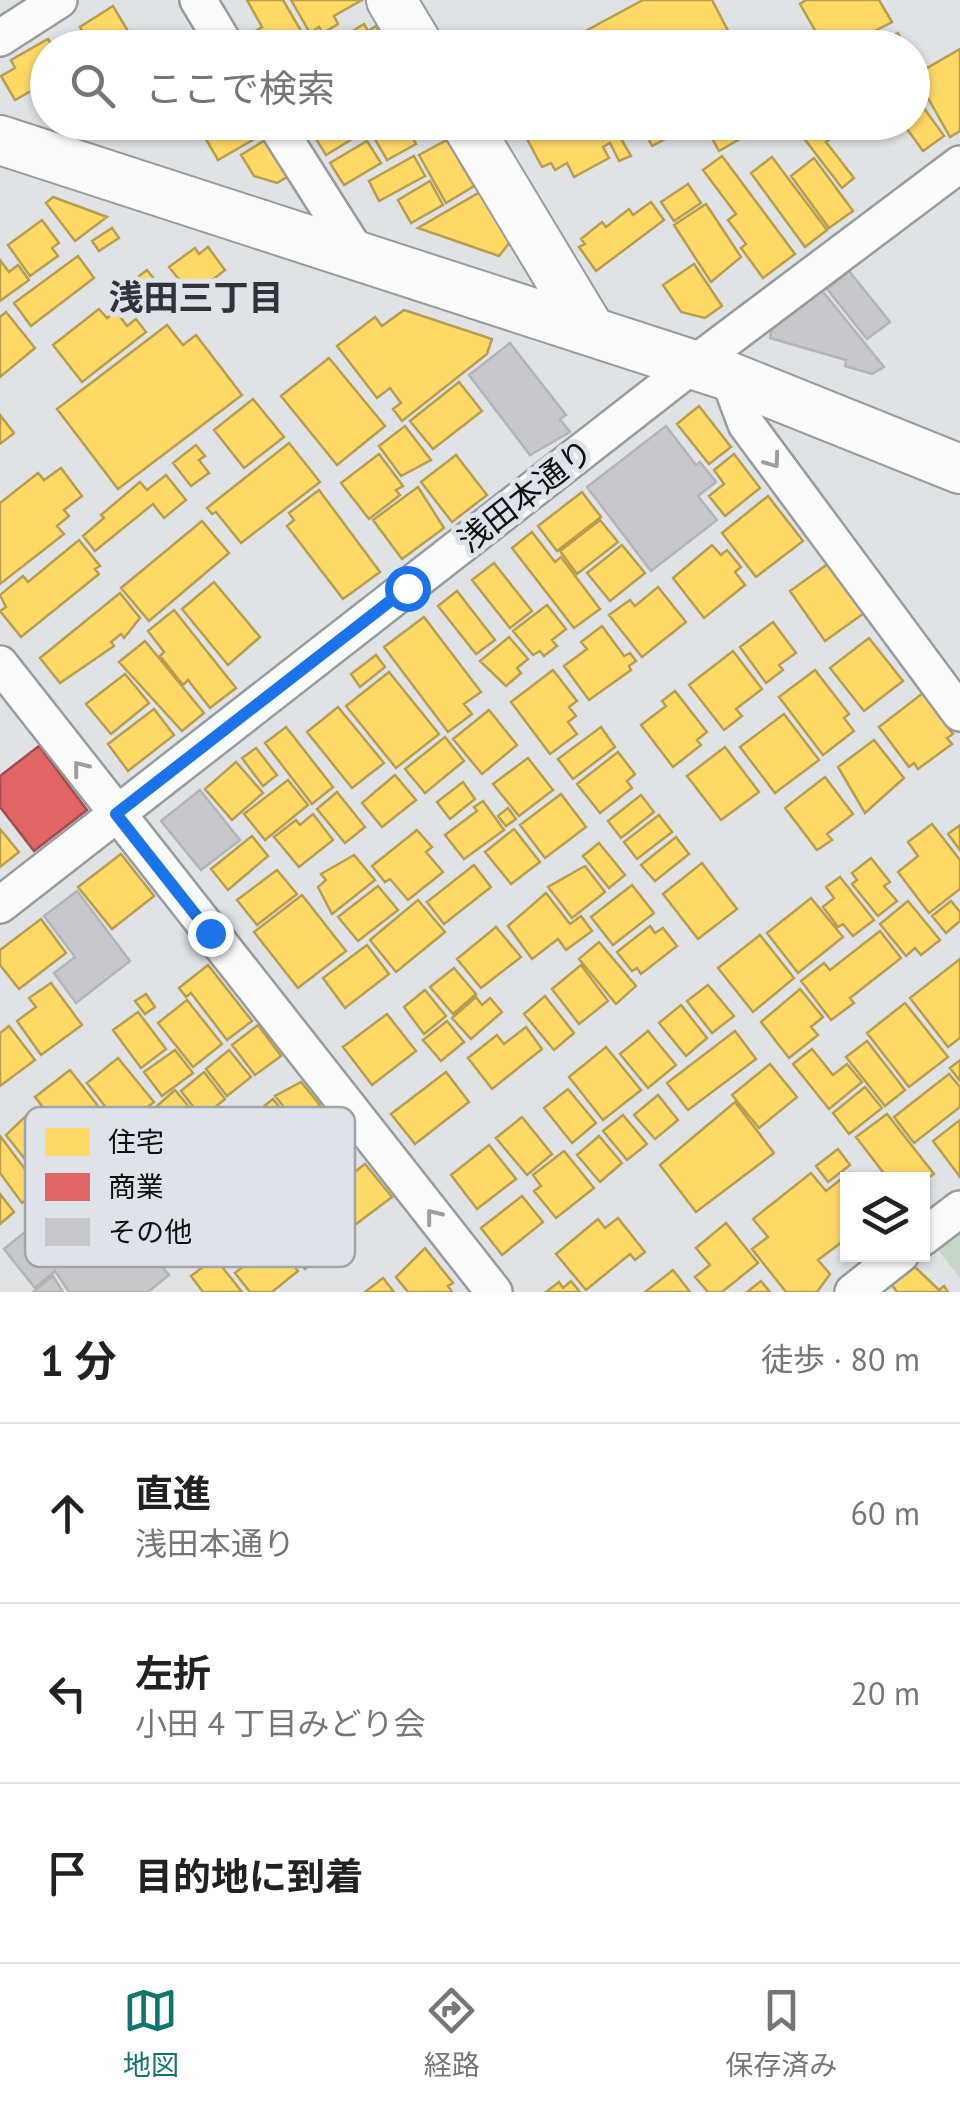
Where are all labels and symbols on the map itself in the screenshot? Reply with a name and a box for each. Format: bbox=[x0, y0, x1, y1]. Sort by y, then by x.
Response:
district label: 浅田三丁目 bbox=[108, 274, 284, 320]
street label: 浅田本通り bbox=[449, 429, 601, 561]
one-way arrow bbox=[761, 450, 778, 468]
route start bbox=[385, 566, 431, 612]
one-way arrow bbox=[74, 762, 92, 780]
route end bbox=[188, 911, 234, 957]
legend bbox=[25, 1107, 355, 1267]
text: 住宅 bbox=[108, 1123, 164, 1160]
text: 商業 bbox=[108, 1168, 164, 1205]
one-way arrow bbox=[428, 1209, 445, 1227]
text: その他 bbox=[108, 1213, 192, 1250]

